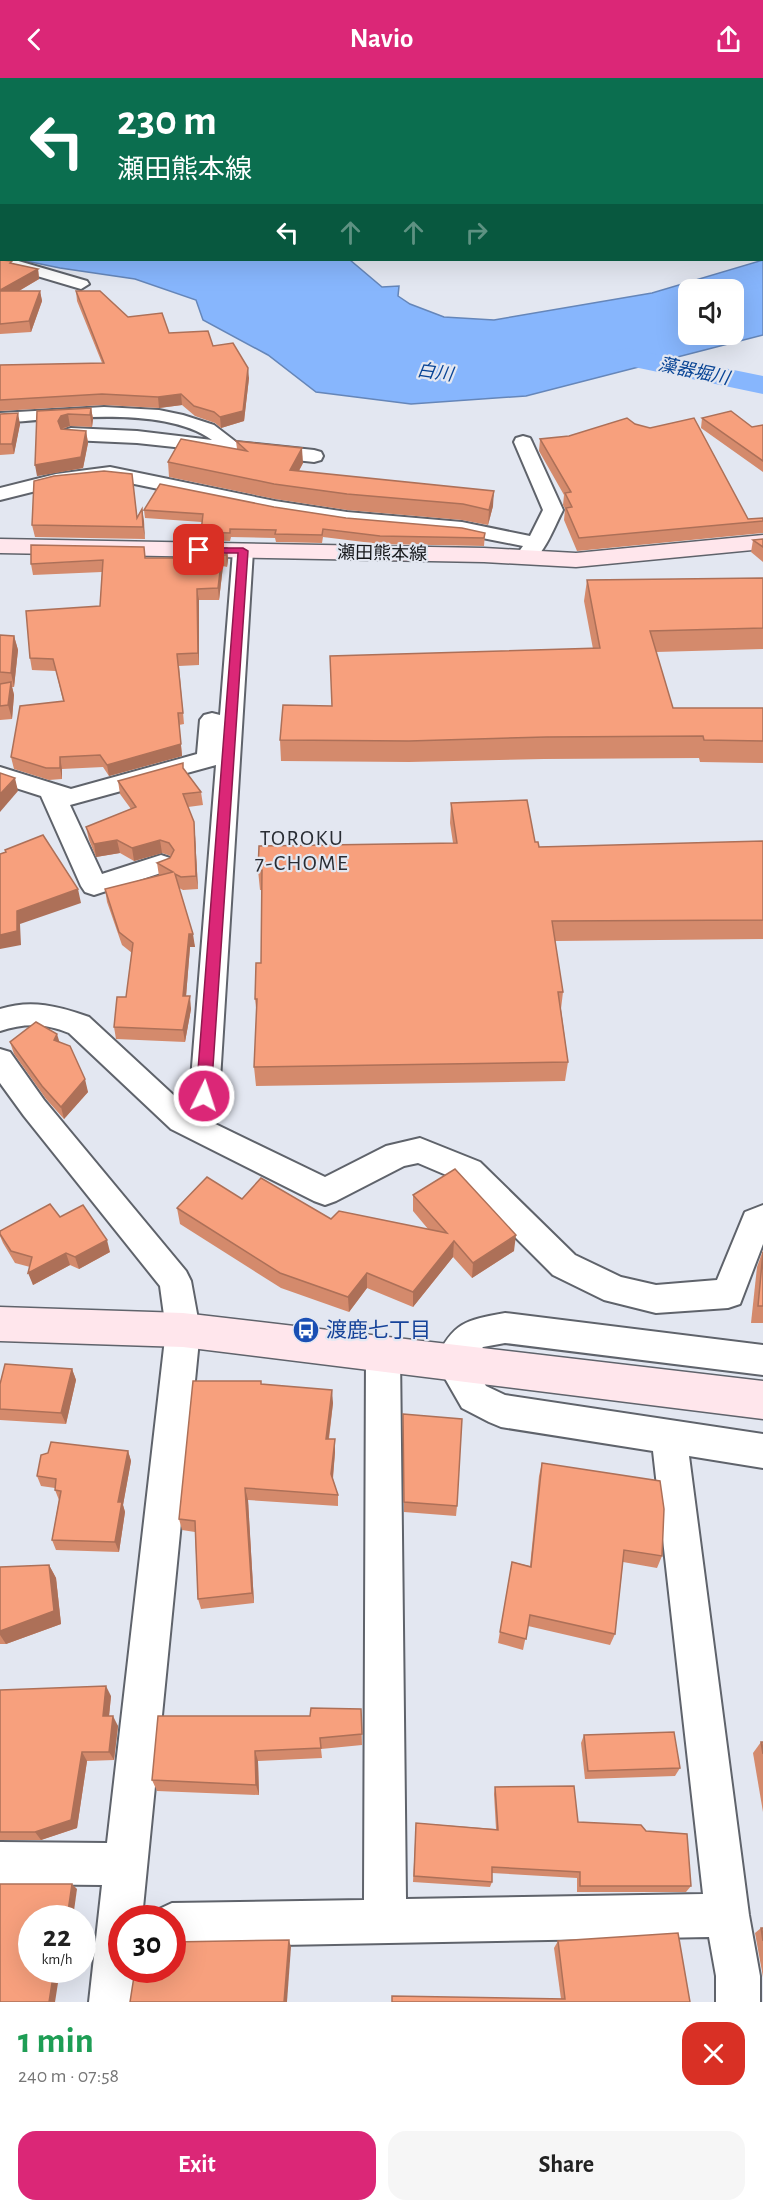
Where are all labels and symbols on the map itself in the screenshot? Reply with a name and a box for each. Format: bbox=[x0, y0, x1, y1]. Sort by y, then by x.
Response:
water label: 藻器堀川 bbox=[657, 354, 733, 389]
water label: 白川 bbox=[416, 360, 456, 385]
pin bbox=[173, 524, 224, 575]
street label: 瀬田熊本線 bbox=[337, 542, 427, 564]
district label: TOROKU 7-CHOME bbox=[255, 827, 349, 874]
position arrow bbox=[172, 1064, 236, 1128]
bus stop icon: 渡鹿七丁目 bbox=[291, 1315, 321, 1345]
place label: 渡鹿七丁目 bbox=[326, 1319, 431, 1341]
speed limit sign: 30 bbox=[108, 1905, 186, 1983]

